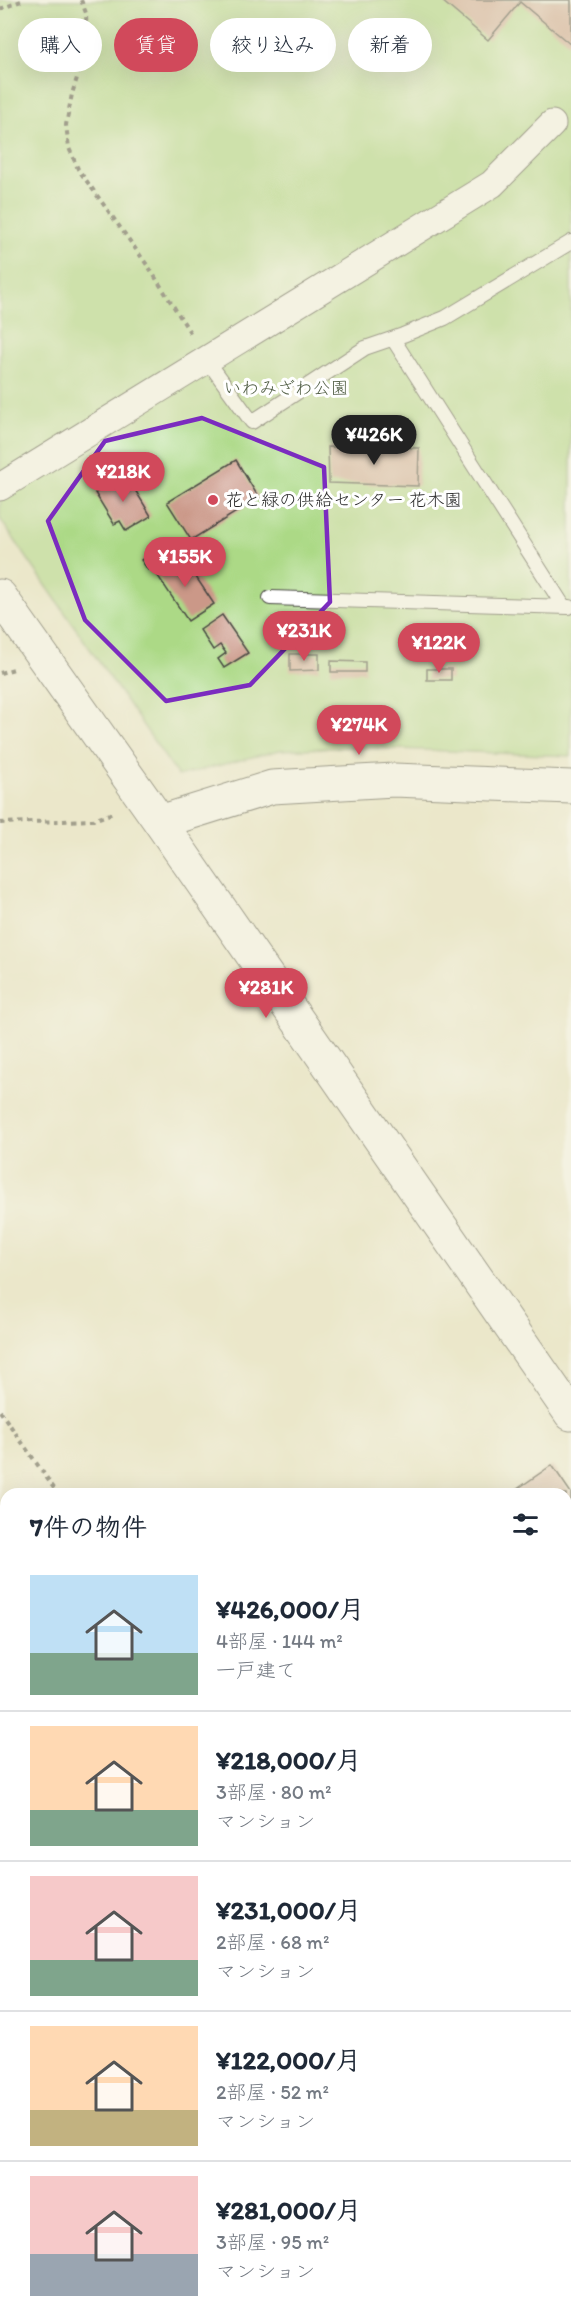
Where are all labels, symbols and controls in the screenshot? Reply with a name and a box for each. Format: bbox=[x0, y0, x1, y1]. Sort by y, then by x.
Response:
chip: 購入 bbox=[18, 18, 102, 72]
chip: 賃貸 bbox=[114, 18, 198, 72]
chip: 絞り込み bbox=[210, 18, 336, 72]
chip: 新着 bbox=[348, 18, 432, 72]
park label: いわみざわ公園 bbox=[223, 377, 349, 399]
pin: ¥426K bbox=[332, 415, 416, 466]
text: ¥426K bbox=[345, 422, 403, 446]
pin: ¥218K bbox=[81, 452, 165, 503]
text: ¥218K bbox=[96, 459, 150, 483]
place label: 花と緑の供給センター 花木園 bbox=[225, 489, 462, 511]
marker: 花と緑の供給センター 花木園 bbox=[206, 493, 220, 507]
pin: ¥155K bbox=[143, 537, 227, 588]
text: ¥155K bbox=[158, 544, 212, 568]
pin: ¥231K bbox=[262, 611, 346, 662]
text: ¥231K bbox=[277, 618, 331, 642]
pin: ¥122K bbox=[397, 623, 481, 674]
text: ¥122K bbox=[412, 630, 466, 654]
pin: ¥274K bbox=[317, 705, 401, 756]
text: ¥274K bbox=[331, 712, 387, 736]
pin: ¥281K bbox=[224, 968, 308, 1019]
text: ¥281K bbox=[239, 975, 293, 999]
icon: filters bbox=[509, 1508, 542, 1541]
text: 7件の物件 bbox=[30, 1511, 147, 1543]
text: ¥426,000/月 bbox=[216, 1593, 365, 1625]
icon: home bbox=[78, 1599, 150, 1671]
text: 4部屋 · 144 m² bbox=[216, 1629, 343, 1653]
text: 一戸建て bbox=[216, 1658, 296, 1682]
text: ¥218,000/月 bbox=[216, 1744, 362, 1776]
icon: home bbox=[78, 1750, 150, 1822]
text: 3部屋 · 80 m² bbox=[216, 1780, 332, 1804]
text: マンション bbox=[216, 1809, 315, 1833]
text: ¥231,000/月 bbox=[216, 1894, 362, 1926]
icon: home bbox=[78, 1900, 150, 1972]
text: 2部屋 · 68 m² bbox=[216, 1930, 329, 1954]
text: マンション bbox=[216, 1959, 315, 1983]
text: ¥122,000/月 bbox=[216, 2044, 361, 2076]
icon: home bbox=[78, 2050, 150, 2122]
text: 2部屋 · 52 m² bbox=[216, 2080, 329, 2104]
text: マンション bbox=[216, 2109, 315, 2133]
text: ¥281,000/月 bbox=[216, 2194, 362, 2226]
icon: home bbox=[78, 2200, 150, 2272]
text: 3部屋 · 95 m² bbox=[216, 2230, 329, 2254]
text: マンション bbox=[216, 2259, 315, 2283]

